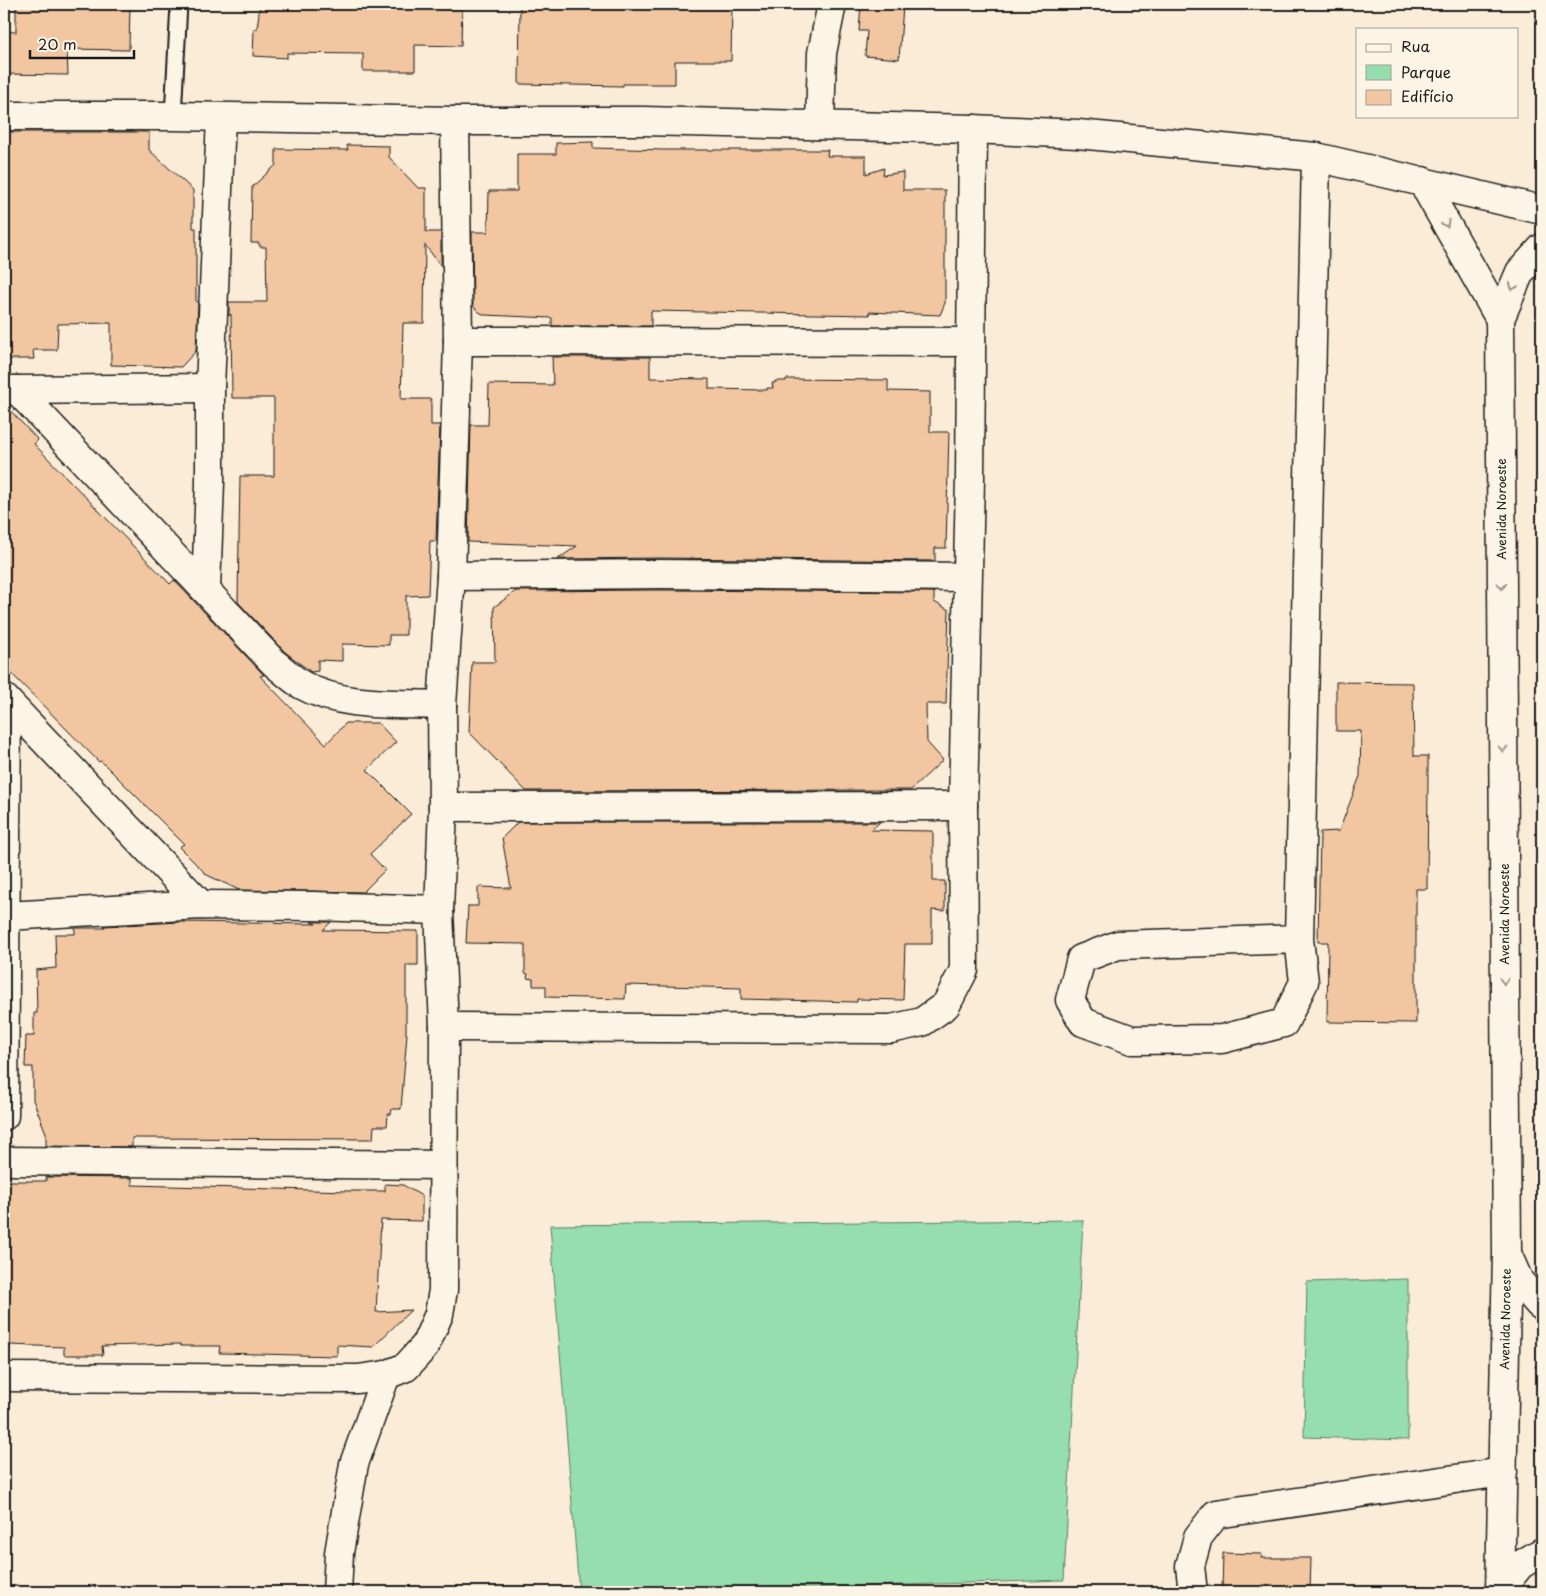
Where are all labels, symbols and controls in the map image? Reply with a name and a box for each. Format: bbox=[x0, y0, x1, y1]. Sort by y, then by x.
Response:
scale bar bbox=[30, 28, 134, 60]
legend bbox=[1356, 28, 1518, 118]
text: 20 m bbox=[38, 32, 77, 55]
text: Rua bbox=[1401, 34, 1430, 57]
text: Parque bbox=[1401, 60, 1451, 83]
text: Edifício bbox=[1401, 84, 1454, 107]
one-way arrow bbox=[1440, 218, 1450, 227]
one-way arrow bbox=[1509, 282, 1520, 291]
street label: Avenida Noroeste bbox=[1492, 458, 1510, 560]
one-way arrow bbox=[1497, 583, 1507, 591]
one-way arrow bbox=[1498, 746, 1508, 753]
street label: Avenida Noroeste bbox=[1495, 863, 1513, 965]
one-way arrow bbox=[1499, 978, 1510, 986]
street label: Avenida Noroeste bbox=[1495, 1268, 1515, 1370]

